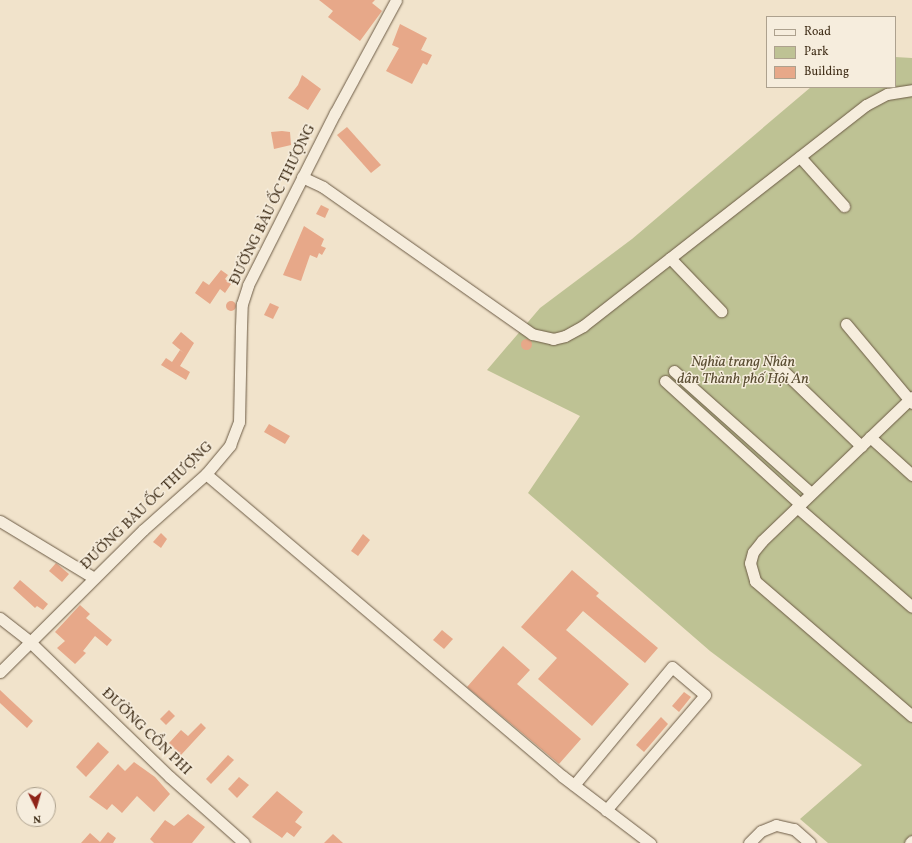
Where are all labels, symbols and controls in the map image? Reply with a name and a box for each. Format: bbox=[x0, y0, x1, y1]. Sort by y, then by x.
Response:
legend bbox=[766, 16, 896, 88]
text: Road bbox=[804, 24, 831, 40]
text: Park bbox=[804, 44, 829, 60]
text: Building bbox=[804, 64, 849, 80]
street label: ĐƯỜNG BÀU ỐC THƯỢNG bbox=[226, 121, 320, 289]
park label: Nghĩa trang Nhân dân Thành phố Hội An bbox=[677, 353, 809, 388]
street label: ĐƯỜNG BÀU ỐC THƯỢNG bbox=[77, 438, 217, 574]
street label: ĐƯỜNG CỒN PHI bbox=[97, 685, 195, 779]
north arrow bbox=[16, 787, 56, 827]
text: N bbox=[32, 811, 42, 826]

